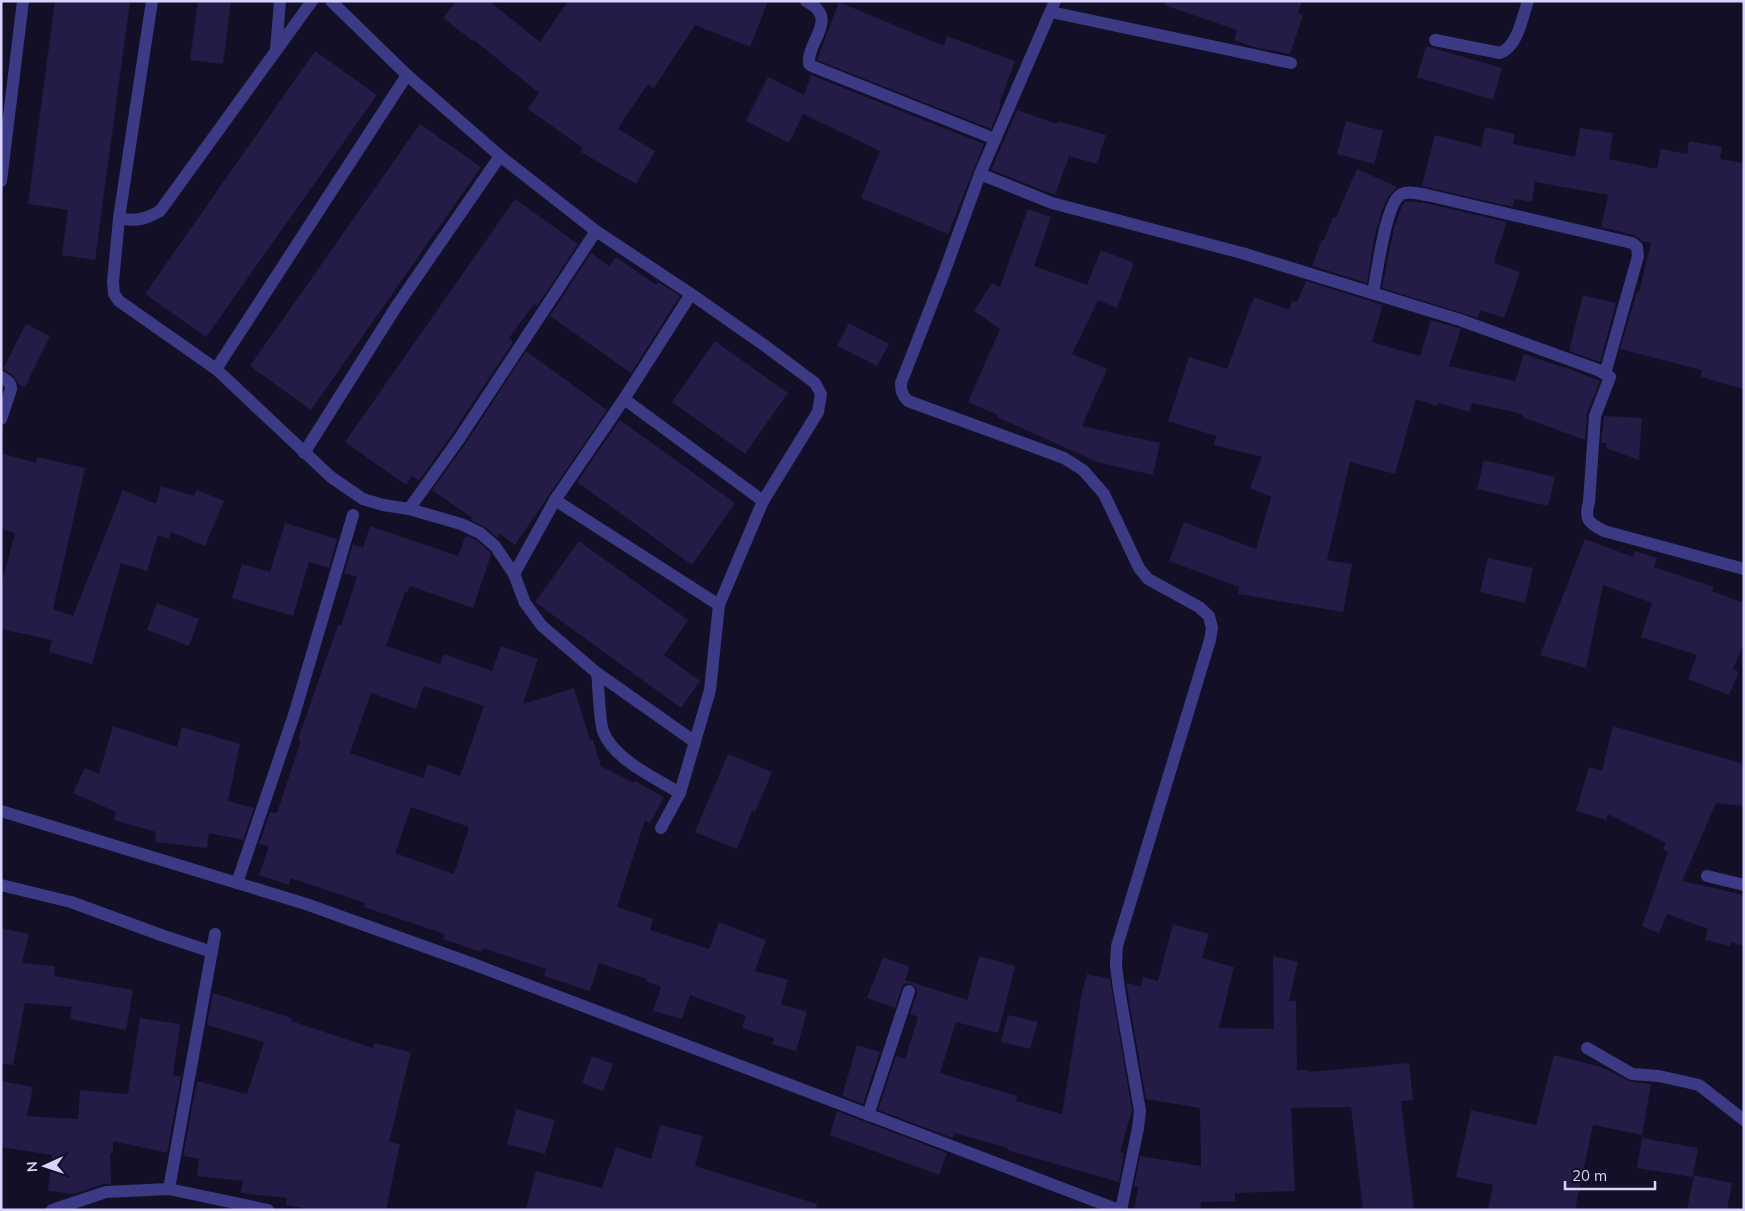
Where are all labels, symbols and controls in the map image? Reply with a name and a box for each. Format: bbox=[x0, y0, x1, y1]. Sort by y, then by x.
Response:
north arrow bbox=[20, 1141, 70, 1191]
scale bar bbox=[1565, 1158, 1655, 1190]
text: N bbox=[23, 1161, 41, 1172]
text: 20 m bbox=[1572, 1166, 1607, 1185]

